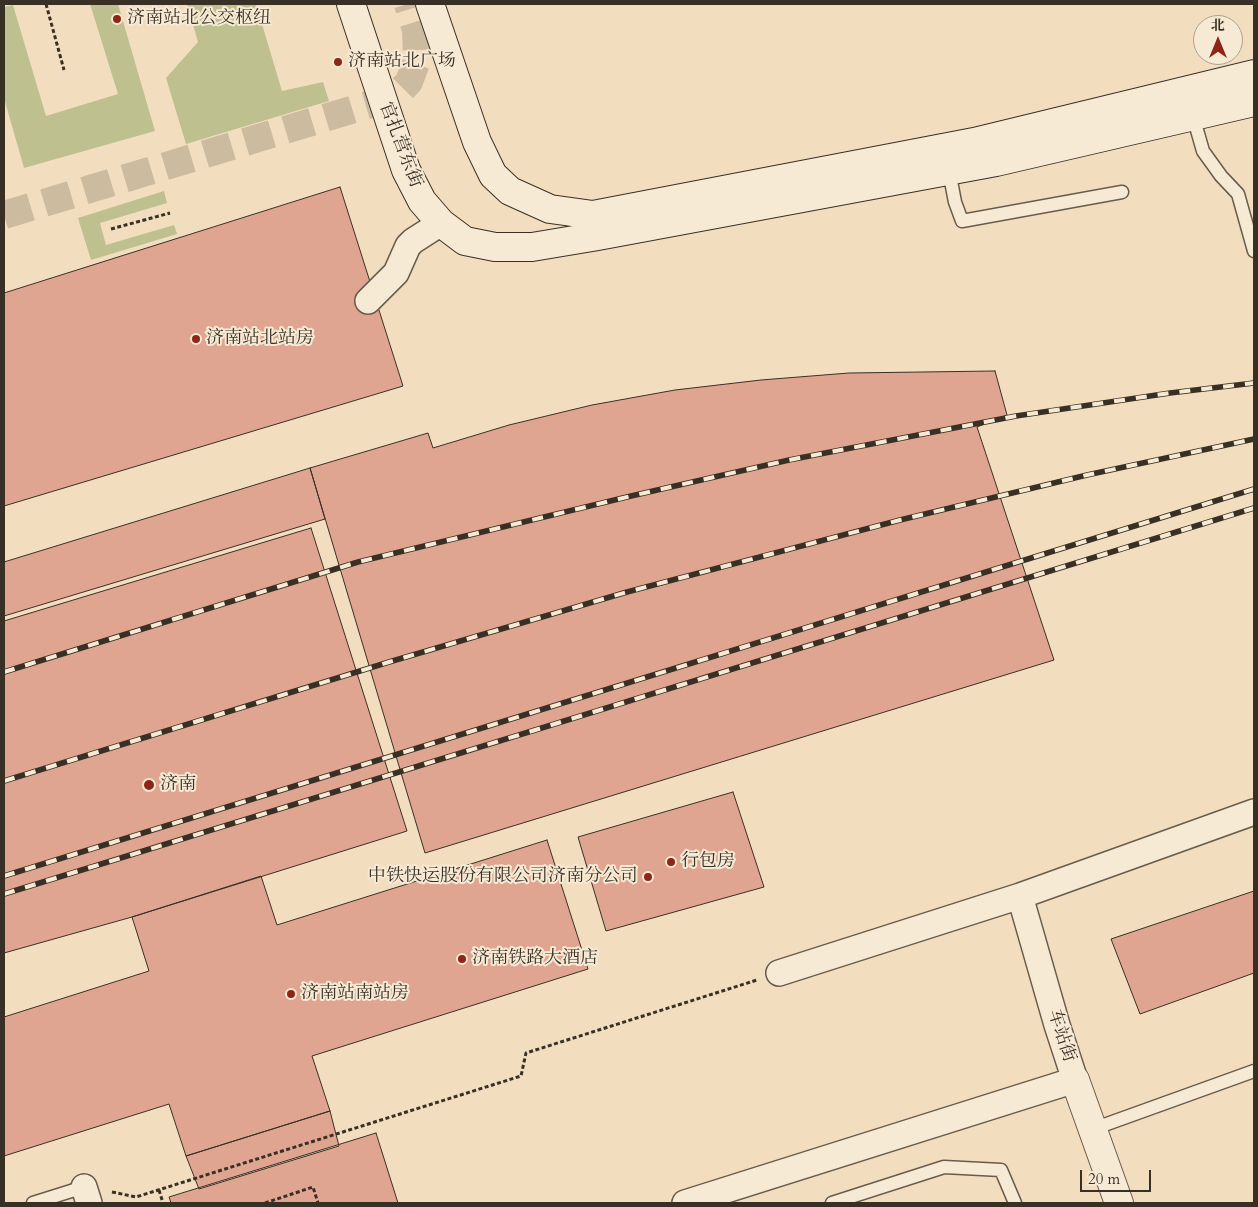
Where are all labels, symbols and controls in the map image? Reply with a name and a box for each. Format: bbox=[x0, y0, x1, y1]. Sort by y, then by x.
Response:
place label: 济南站北公交枢纽 bbox=[127, 8, 271, 30]
marker: 济南站北公交枢纽 bbox=[111, 13, 123, 25]
north arrow bbox=[1193, 15, 1243, 65]
text: 北 bbox=[1211, 16, 1225, 35]
place label: 济南站北广场 bbox=[348, 51, 456, 73]
marker: 济南站北广场 bbox=[332, 56, 344, 68]
street label: 官扎营东街 bbox=[374, 99, 426, 191]
place label: 济南站北站房 bbox=[206, 328, 314, 350]
marker: 济南站北站房 bbox=[190, 333, 202, 345]
place label: 济南 bbox=[160, 774, 196, 796]
marker: 济南 bbox=[142, 778, 156, 792]
place label: 行包房 bbox=[681, 851, 735, 873]
marker: 行包房 bbox=[665, 856, 677, 868]
place label: 中铁快运股份有限公司济南分公司 bbox=[368, 866, 638, 888]
marker: 中铁快运股份有限公司济南分公司 bbox=[642, 871, 654, 883]
place label: 济南铁路大酒店 bbox=[472, 948, 598, 970]
marker: 济南铁路大酒店 bbox=[456, 953, 468, 965]
place label: 济南站南站房 bbox=[301, 983, 409, 1005]
marker: 济南站南站房 bbox=[285, 988, 297, 1000]
street label: 车站街 bbox=[1042, 1007, 1080, 1065]
scale bar bbox=[1083, 1160, 1154, 1192]
text: 20 m bbox=[1088, 1169, 1120, 1189]

